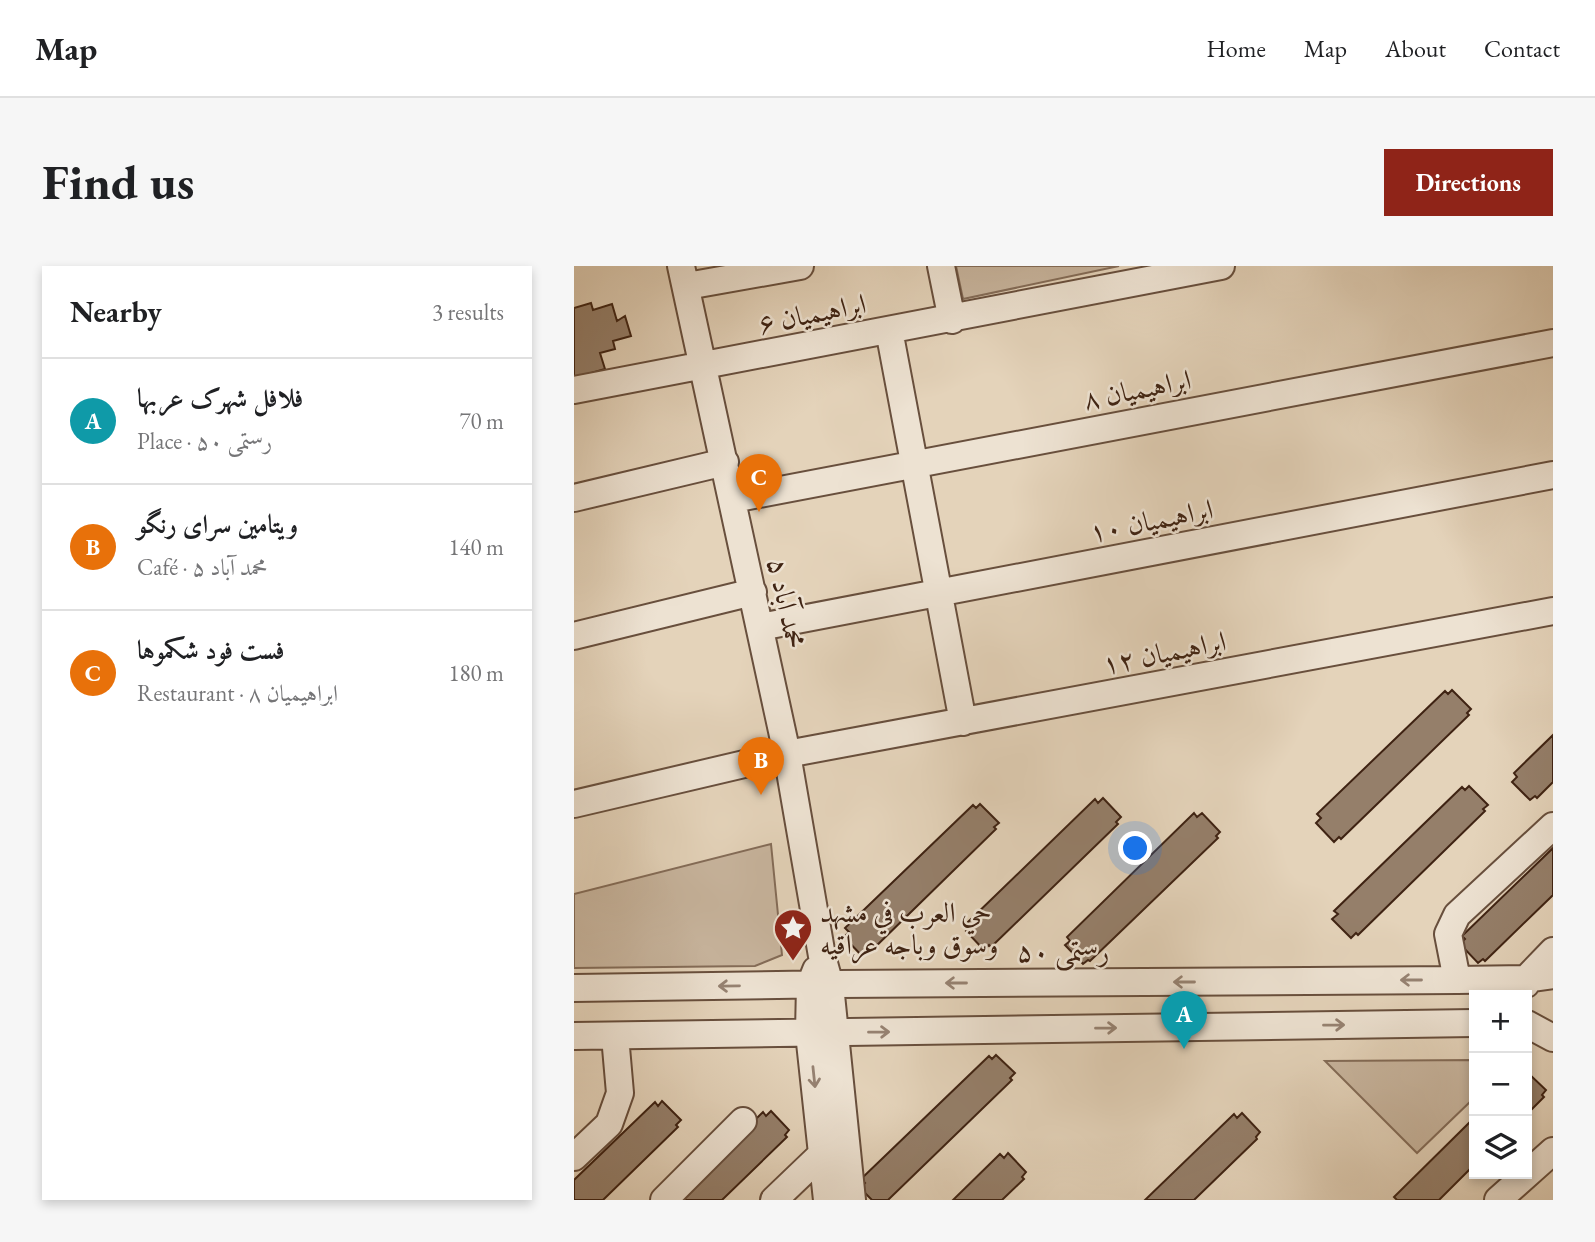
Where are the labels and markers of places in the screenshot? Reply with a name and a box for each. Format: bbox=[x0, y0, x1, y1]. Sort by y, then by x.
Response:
pin: C bbox=[736, 454, 782, 512]
pin: B bbox=[738, 737, 784, 795]
place label: حي العرب في مشهد وسوق وباجه عراقيه bbox=[820, 894, 998, 964]
place icon: حي العرب في مشهد وسوق وباجه عراقيه bbox=[772, 907, 814, 962]
pin: A bbox=[1161, 991, 1207, 1049]

